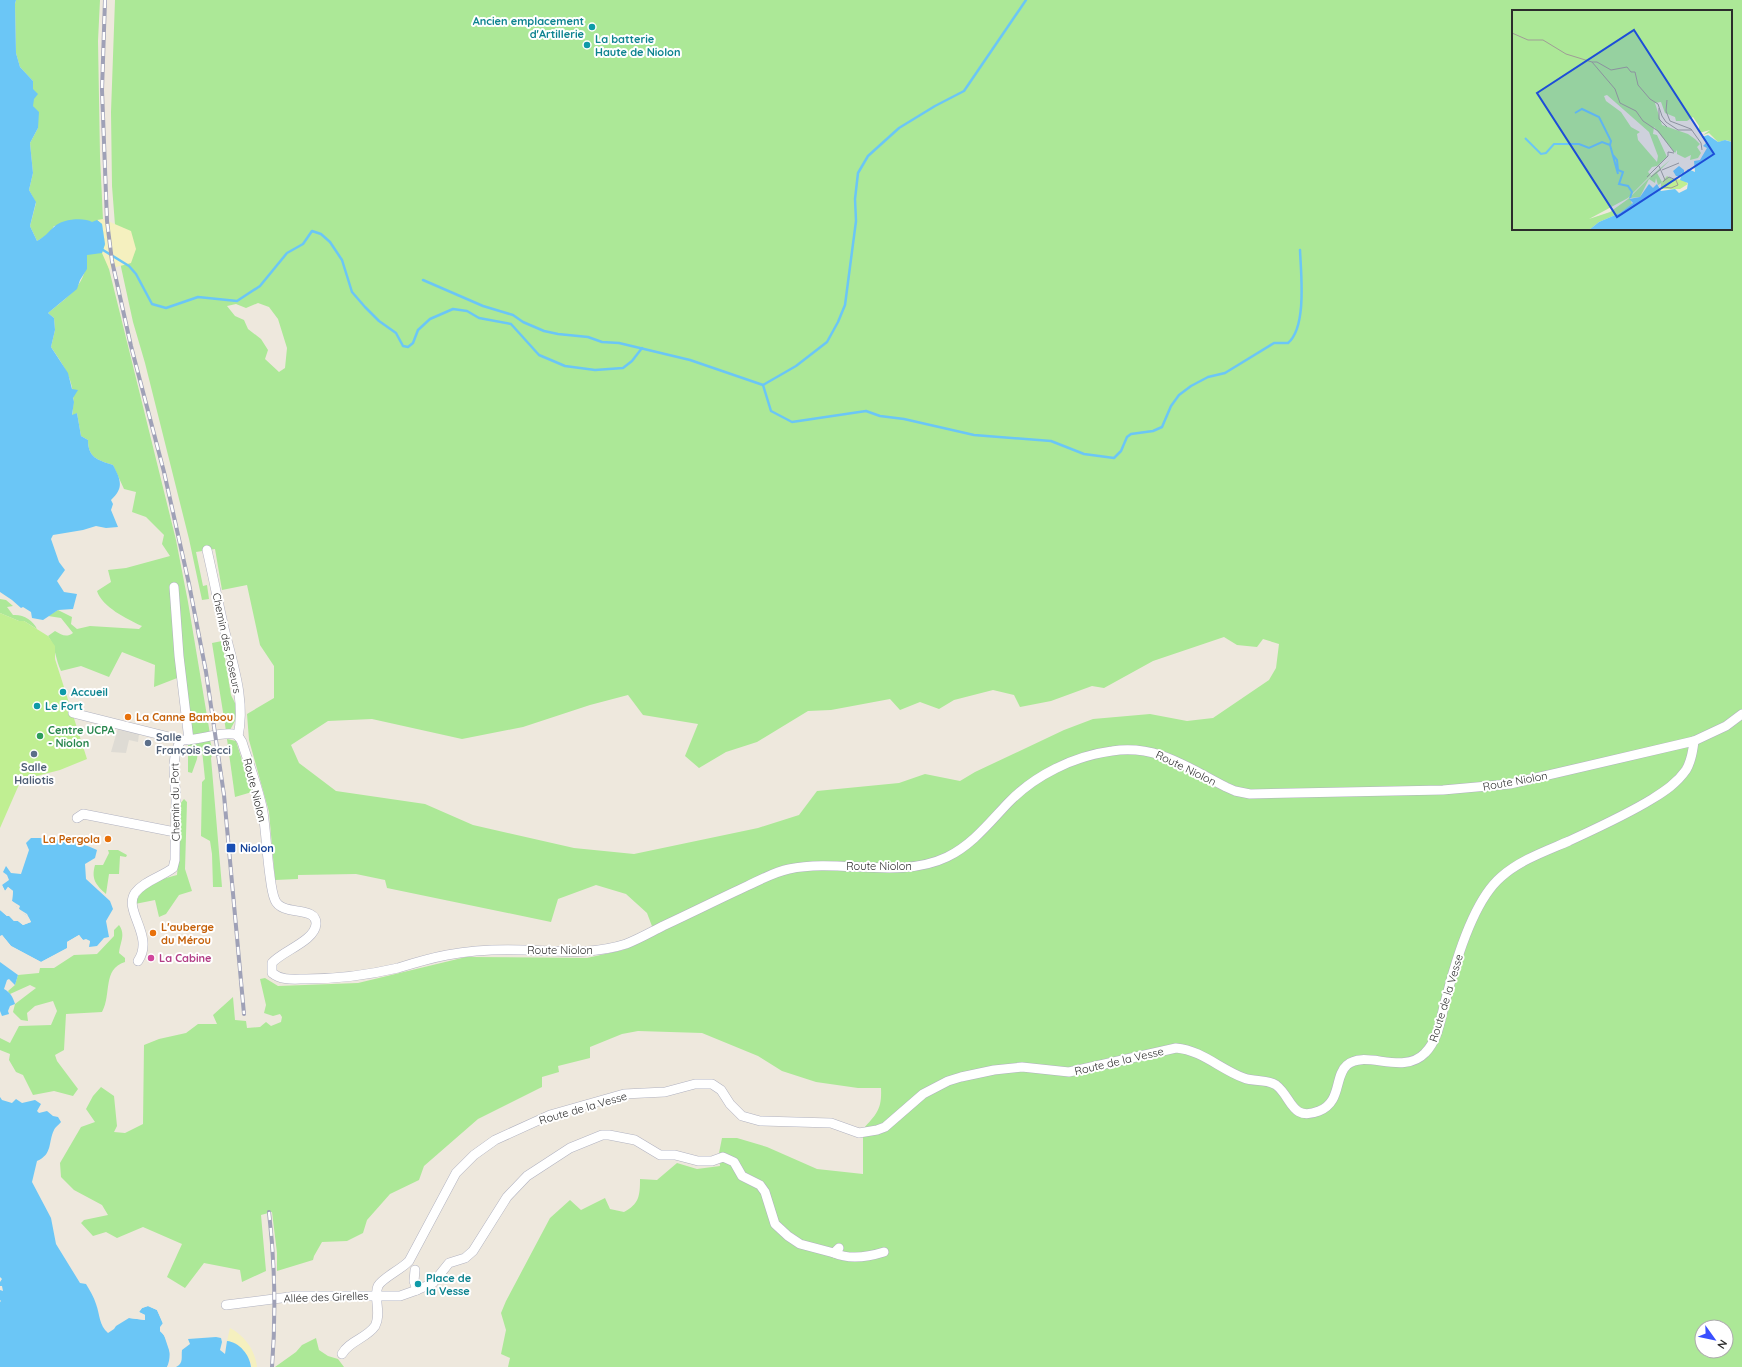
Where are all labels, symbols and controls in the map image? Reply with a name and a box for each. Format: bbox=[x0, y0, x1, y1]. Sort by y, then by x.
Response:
inset map bbox=[1512, 10, 1732, 230]
place label: Ancien emplacement d'Artillerie bbox=[473, 14, 584, 41]
marker: Ancien emplacement d'Artillerie bbox=[587, 22, 597, 32]
place label: La batterie Haute de Niolon bbox=[595, 32, 680, 59]
marker: La batterie Haute de Niolon bbox=[582, 40, 592, 50]
street label: Chemin des Poseurs bbox=[209, 591, 245, 695]
place label: Accueil bbox=[71, 685, 108, 699]
marker: Accueil bbox=[58, 687, 68, 697]
place label: Le Fort bbox=[45, 699, 83, 713]
marker: Le Fort bbox=[32, 701, 42, 711]
place label: La Canne Bambou bbox=[136, 710, 233, 724]
marker: La Canne Bambou bbox=[123, 712, 133, 722]
place label: Centre UCPA - Niolon bbox=[48, 723, 114, 750]
place label: Salle François Secci bbox=[156, 730, 231, 757]
marker: Centre UCPA - Niolon bbox=[35, 731, 45, 741]
marker: Salle François Secci bbox=[143, 738, 153, 748]
street label: Route Niolon bbox=[1153, 747, 1219, 789]
marker: Salle Haliotis bbox=[29, 749, 39, 759]
street label: Route Niolon bbox=[240, 757, 270, 823]
place label: Salle Haliotis bbox=[14, 760, 54, 787]
street label: Chemin du Port bbox=[167, 762, 183, 841]
street label: Route Niolon bbox=[1482, 768, 1548, 794]
place label: La Pergola bbox=[43, 832, 100, 846]
marker: La Pergola bbox=[103, 834, 113, 844]
place label: Niolon bbox=[240, 841, 274, 855]
marker: Niolon bbox=[225, 842, 237, 854]
street label: Route Niolon bbox=[846, 859, 912, 873]
place label: L'auberge du Mérou bbox=[161, 920, 215, 947]
marker: L'auberge du Mérou bbox=[148, 928, 158, 938]
street label: Route Niolon bbox=[527, 943, 593, 957]
place label: La Cabine bbox=[159, 951, 212, 965]
street label: Route de la Vesse bbox=[1426, 952, 1466, 1044]
marker: La Cabine bbox=[146, 953, 156, 963]
street label: Route de la Vesse bbox=[1073, 1044, 1165, 1078]
street label: Route de la Vesse bbox=[537, 1089, 629, 1127]
place label: Place de la Vesse bbox=[426, 1271, 472, 1298]
marker: Place de la Vesse bbox=[413, 1279, 423, 1289]
street label: Allée des Girelles bbox=[283, 1289, 369, 1305]
north arrow bbox=[1694, 1319, 1734, 1359]
text: N bbox=[1714, 1337, 1730, 1352]

